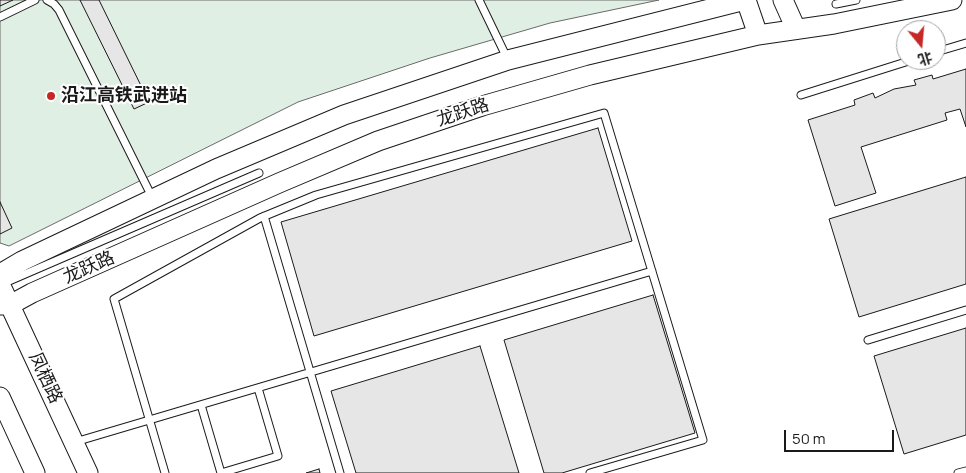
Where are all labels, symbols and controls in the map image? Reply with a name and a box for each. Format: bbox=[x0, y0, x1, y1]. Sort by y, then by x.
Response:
north arrow bbox=[896, 20, 946, 70]
text: 北 bbox=[916, 48, 935, 70]
place label: 沿江高铁武进站 bbox=[61, 85, 187, 107]
marker: 沿江高铁武进站 bbox=[45, 90, 57, 102]
street label: 龙跃路 bbox=[434, 94, 492, 132]
street label: 龙跃路 bbox=[60, 247, 118, 289]
street label: 凤栖路 bbox=[24, 349, 66, 407]
scale bar bbox=[786, 420, 896, 452]
text: 50 m bbox=[792, 428, 826, 449]

